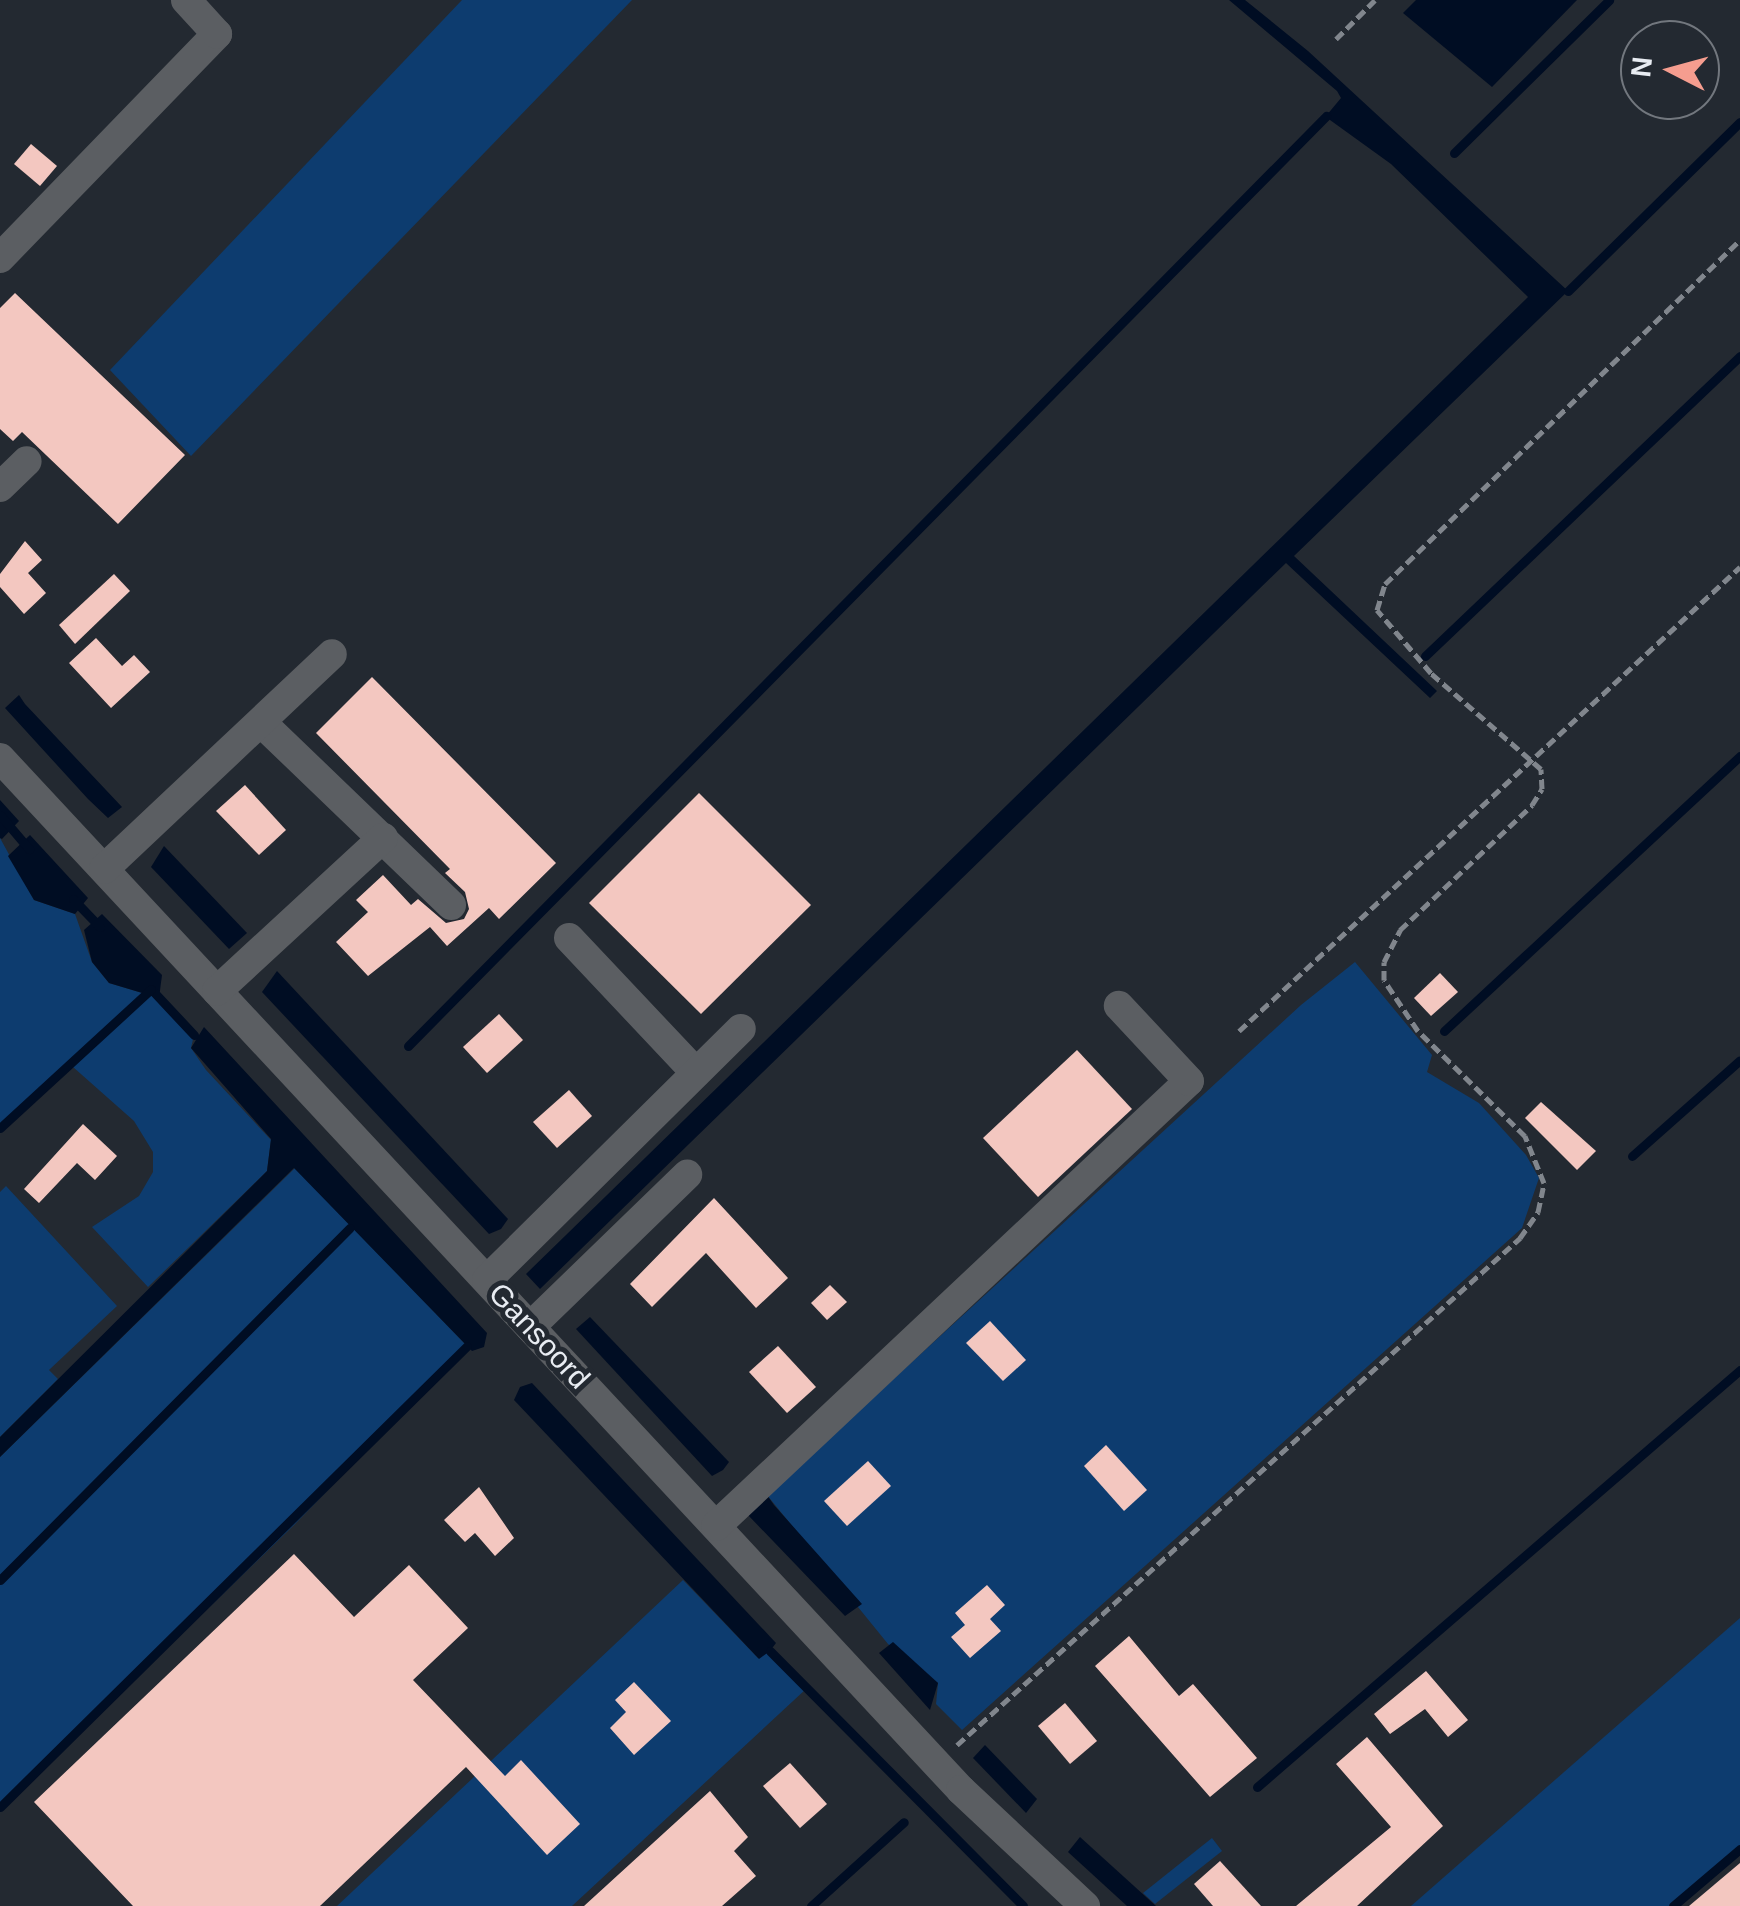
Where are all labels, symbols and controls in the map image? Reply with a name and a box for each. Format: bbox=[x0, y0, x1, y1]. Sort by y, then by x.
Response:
north arrow bbox=[1620, 20, 1720, 120]
text: N bbox=[1625, 55, 1658, 79]
street label: Gansoord bbox=[481, 1276, 597, 1396]

